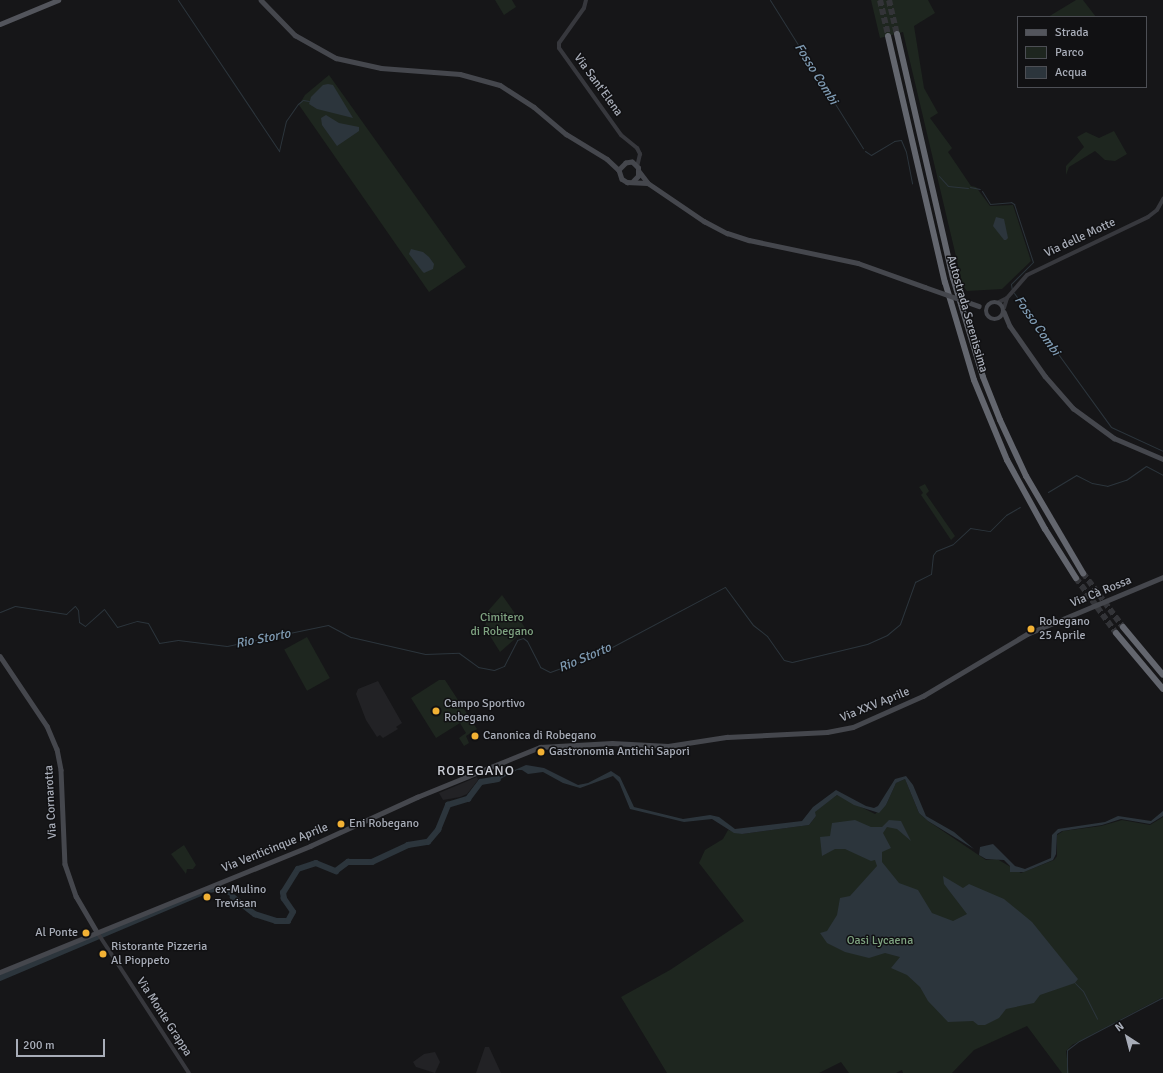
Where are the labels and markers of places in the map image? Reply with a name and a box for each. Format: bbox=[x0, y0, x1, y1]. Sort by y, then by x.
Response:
place label: Robegano 25 Aprile bbox=[1039, 615, 1090, 643]
marker: Robegano 25 Aprile bbox=[1026, 624, 1036, 634]
place label: Campo Sportivo Robegano bbox=[444, 697, 525, 725]
marker: Campo Sportivo Robegano bbox=[431, 706, 441, 716]
place label: Canonica di Robegano bbox=[483, 729, 596, 743]
marker: Canonica di Robegano bbox=[470, 731, 480, 741]
place label: Gastronomia Antichi Sapori bbox=[549, 745, 690, 759]
marker: Gastronomia Antichi Sapori bbox=[536, 747, 546, 757]
place label: Eni Robegano bbox=[349, 817, 419, 831]
marker: Eni Robegano bbox=[336, 819, 346, 829]
place label: ex-Mulino Trevisan bbox=[215, 883, 266, 911]
marker: ex-Mulino Trevisan bbox=[202, 892, 212, 902]
place label: Al Ponte bbox=[35, 926, 78, 940]
marker: Al Ponte bbox=[81, 928, 91, 938]
place label: Ristorante Pizzeria Al Pioppeto bbox=[111, 940, 207, 968]
marker: Ristorante Pizzeria Al Pioppeto bbox=[98, 949, 108, 959]

